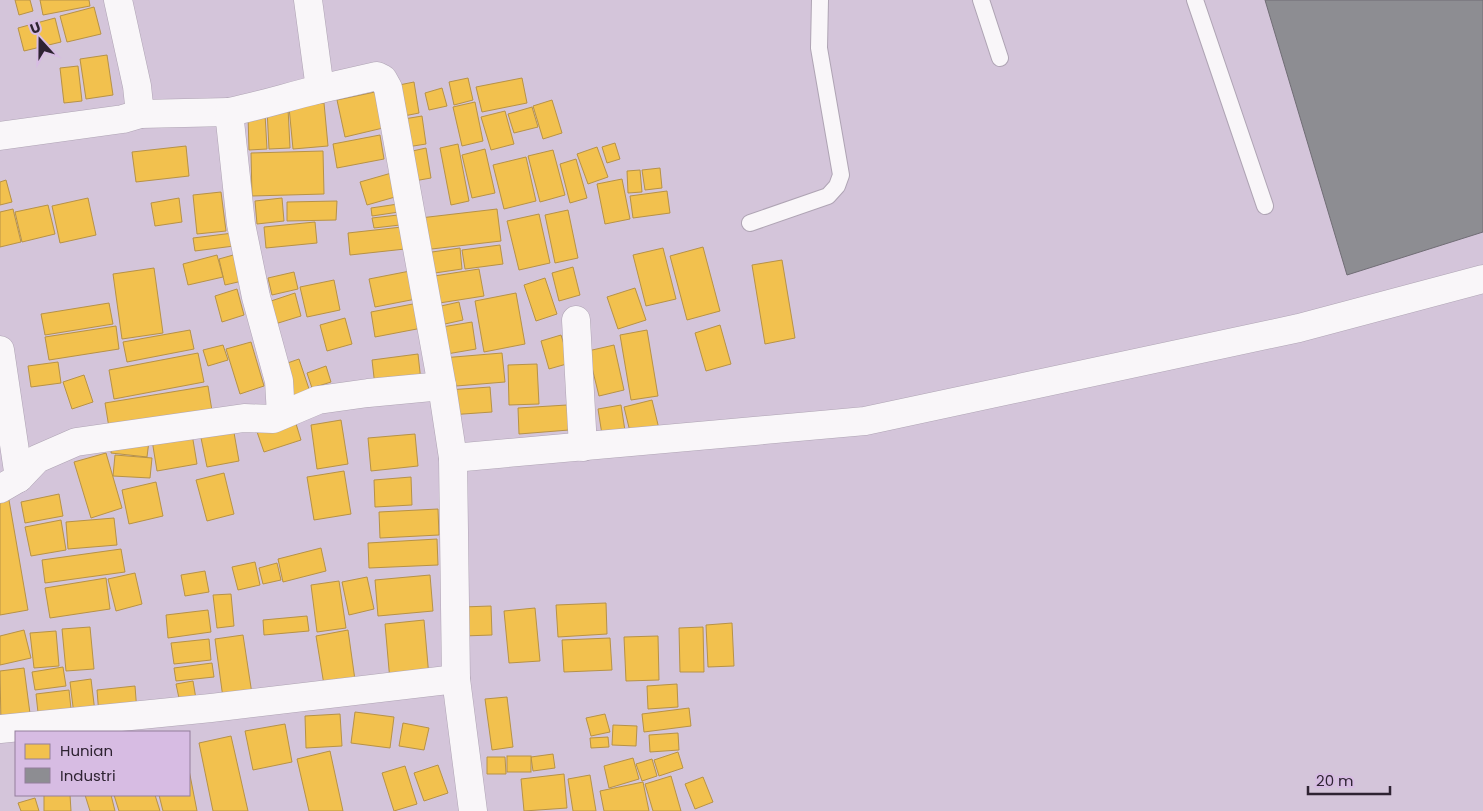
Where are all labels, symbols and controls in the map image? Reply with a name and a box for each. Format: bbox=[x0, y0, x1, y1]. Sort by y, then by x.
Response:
north arrow bbox=[15, 15, 65, 65]
text: U bbox=[27, 17, 44, 39]
legend bbox=[15, 731, 190, 796]
text: Hunian bbox=[60, 740, 113, 761]
scale bar bbox=[1308, 764, 1390, 796]
text: Industri bbox=[60, 765, 116, 786]
text: 20 m bbox=[1316, 770, 1354, 791]

